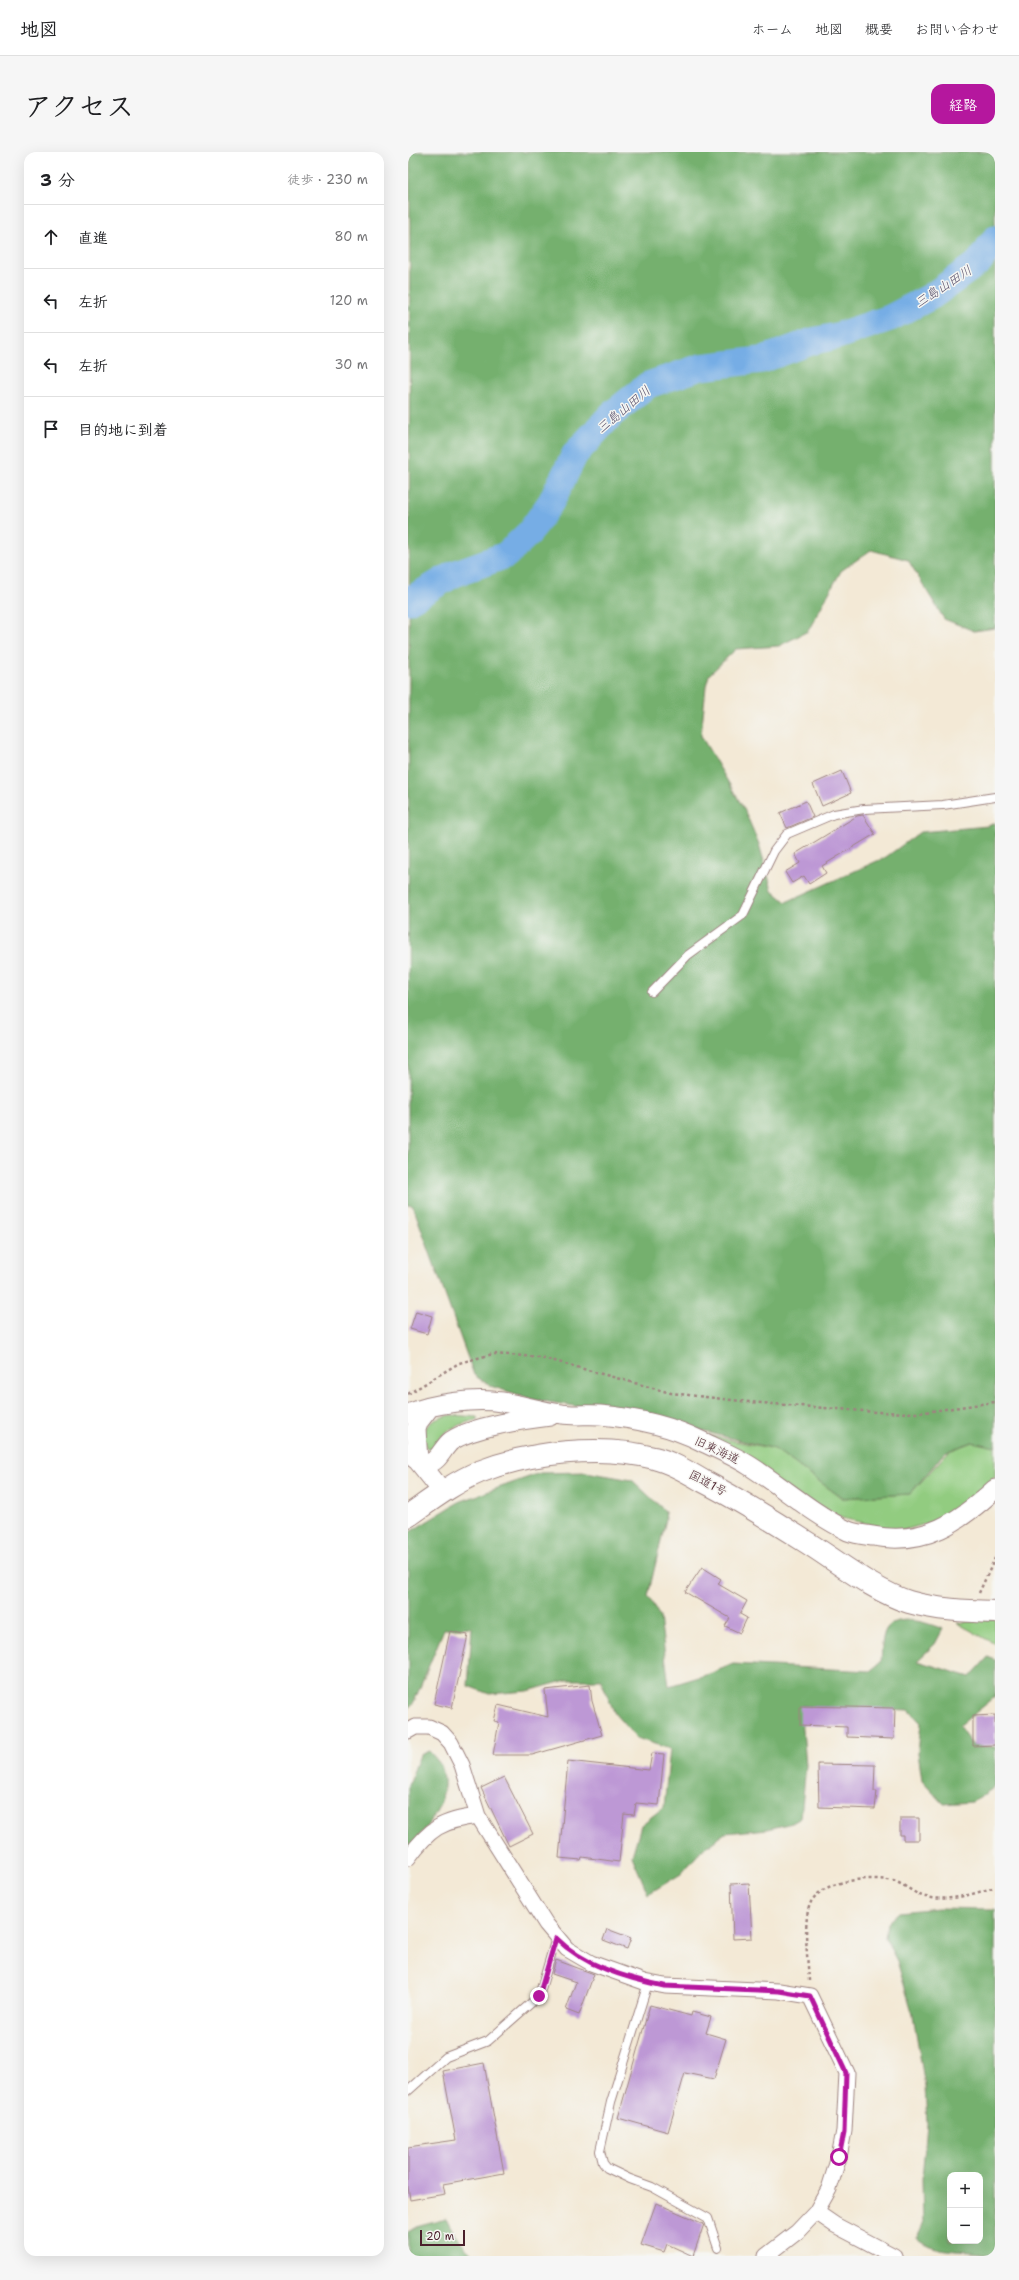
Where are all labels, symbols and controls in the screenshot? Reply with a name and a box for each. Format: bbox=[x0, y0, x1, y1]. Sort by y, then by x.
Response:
text: 地図 bbox=[20, 17, 58, 42]
text: ホーム bbox=[752, 20, 793, 38]
text: 地図 bbox=[815, 20, 843, 38]
text: 概要 bbox=[865, 20, 893, 38]
text: お問い合わせ bbox=[915, 20, 999, 38]
button: 経路 bbox=[931, 84, 995, 124]
text: アクセス bbox=[24, 87, 134, 125]
text: 3 分 bbox=[40, 169, 75, 191]
text: 徒歩 · 230 m bbox=[287, 171, 368, 188]
icon: ahead bbox=[40, 226, 62, 248]
text: 直進 bbox=[78, 228, 108, 248]
text: 80 m bbox=[334, 228, 368, 245]
water label: 三島山田川 bbox=[911, 262, 975, 311]
icon: left bbox=[40, 290, 62, 312]
text: 左折 bbox=[78, 292, 108, 312]
text: 120 m bbox=[330, 292, 368, 309]
icon: left bbox=[40, 354, 62, 376]
text: 左折 bbox=[78, 356, 108, 376]
text: 30 m bbox=[334, 356, 368, 373]
water label: 三島山田川 bbox=[593, 382, 654, 437]
icon: arrive bbox=[40, 418, 62, 440]
text: 目的地に到着 bbox=[78, 420, 168, 440]
street label: 旧東海道 bbox=[692, 1433, 742, 1467]
street label: 国道1号 bbox=[686, 1466, 730, 1500]
route end bbox=[530, 1987, 548, 2005]
route start bbox=[830, 2148, 848, 2166]
map controls bbox=[947, 2172, 983, 2244]
button: + bbox=[947, 2172, 983, 2208]
button: − bbox=[947, 2208, 983, 2244]
scale bar bbox=[420, 2228, 465, 2247]
text: 20 m bbox=[426, 2229, 454, 2244]

